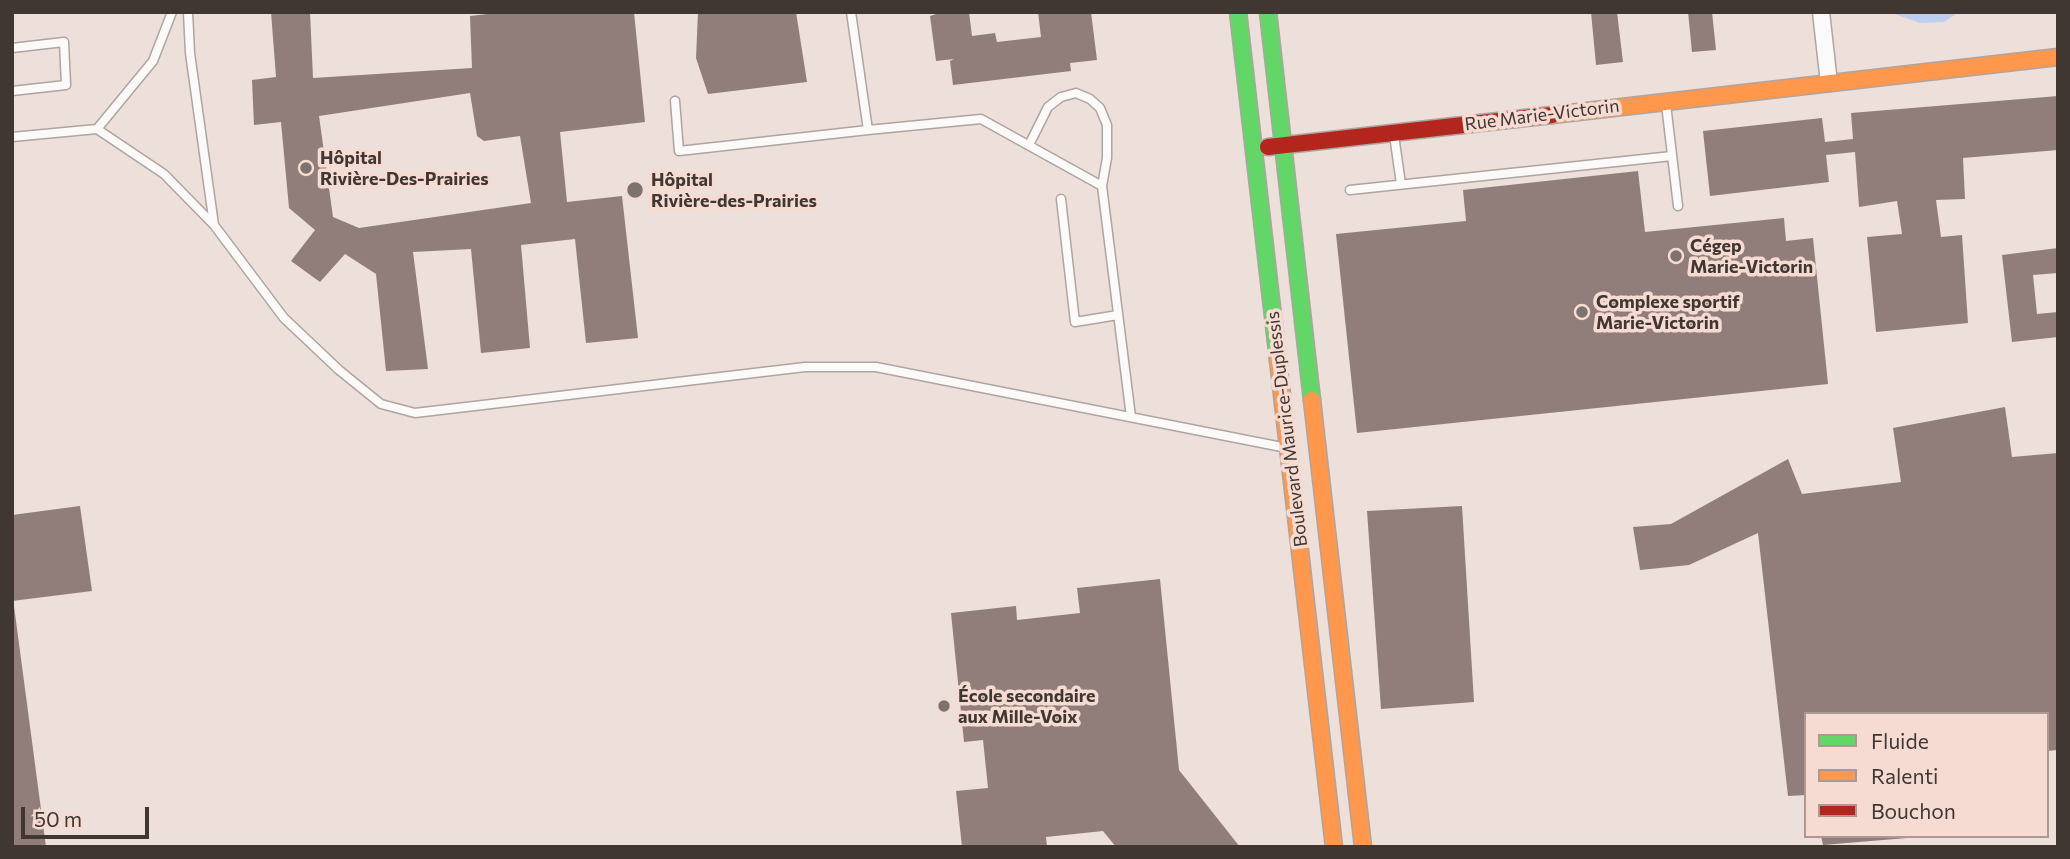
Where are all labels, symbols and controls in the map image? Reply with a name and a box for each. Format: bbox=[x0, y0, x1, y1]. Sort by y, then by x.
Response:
street label: Rue Marie-Victorin bbox=[1464, 95, 1620, 135]
place label: Hôpital Rivière-Des-Prairies bbox=[320, 147, 489, 190]
marker: Hôpital Rivière-Des-Prairies bbox=[298, 160, 314, 176]
place label: Hôpital Rivière-des-Prairies bbox=[651, 169, 817, 212]
marker: Hôpital Rivière-des-Prairies bbox=[625, 180, 645, 200]
place label: Cégep Marie-Victorin bbox=[1690, 235, 1813, 278]
marker: Cégep Marie-Victorin bbox=[1668, 248, 1684, 264]
place label: Complexe sportif Marie-Victorin bbox=[1596, 291, 1740, 334]
marker: Complexe sportif Marie-Victorin bbox=[1574, 304, 1590, 320]
street label: Boulevard Maurice-Duplessis bbox=[1262, 310, 1312, 548]
place label: École secondaire aux Mille-Voix bbox=[958, 685, 1095, 728]
marker: École secondaire aux Mille-Voix bbox=[936, 698, 952, 714]
legend bbox=[1804, 712, 2049, 838]
text: Fluide bbox=[1871, 728, 1929, 753]
text: Ralenti bbox=[1871, 763, 1938, 788]
scale bar bbox=[24, 792, 152, 836]
text: Bouchon bbox=[1871, 798, 1956, 823]
text: 50 m bbox=[34, 806, 82, 831]

